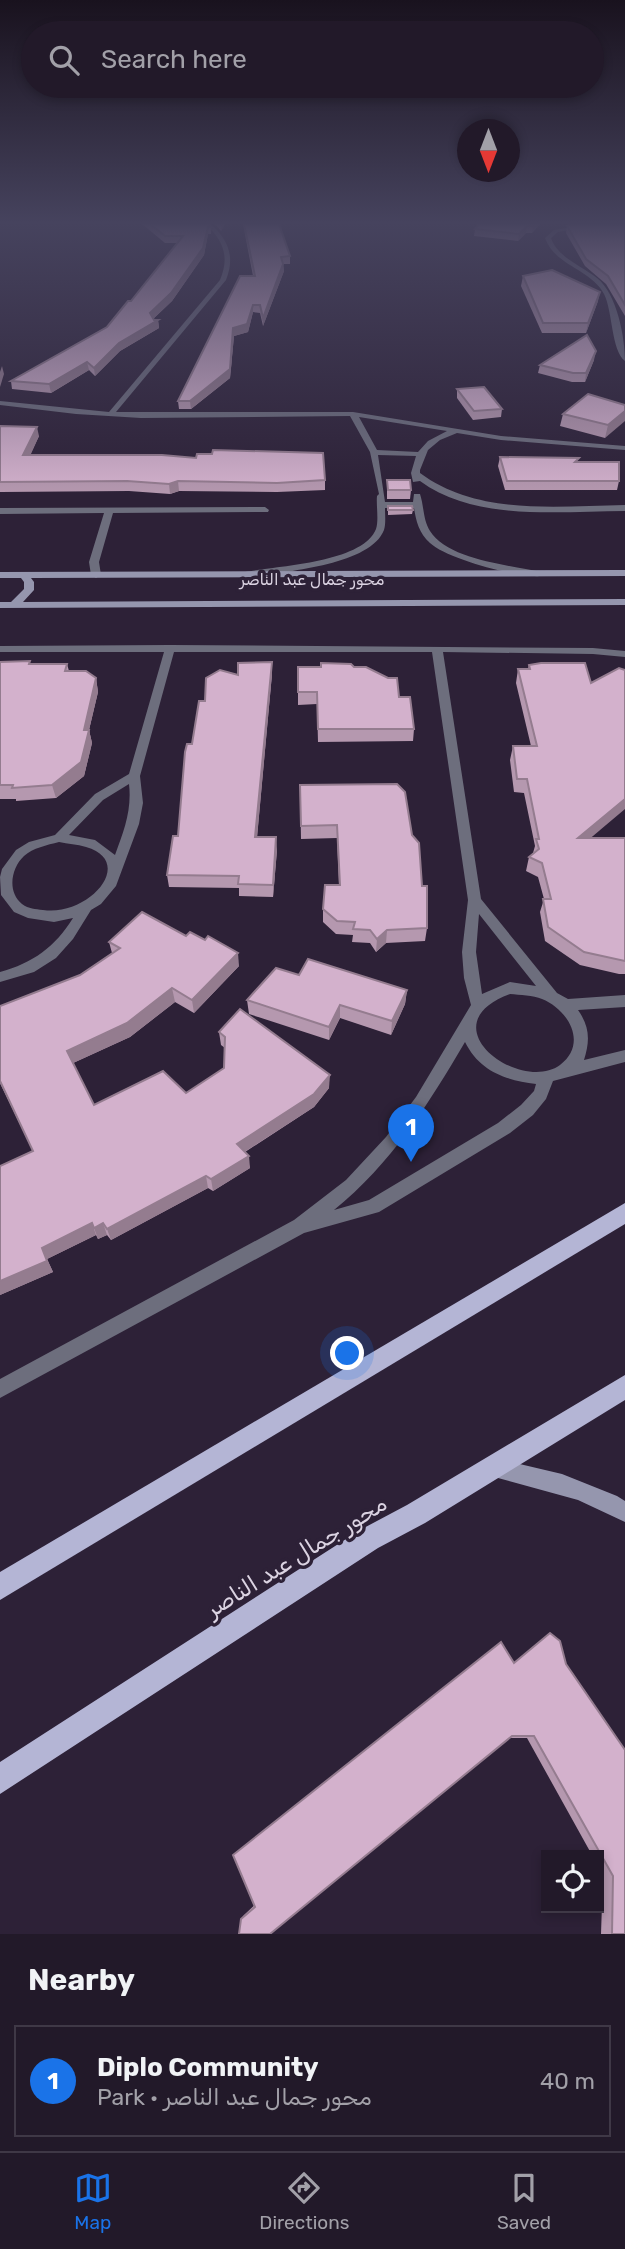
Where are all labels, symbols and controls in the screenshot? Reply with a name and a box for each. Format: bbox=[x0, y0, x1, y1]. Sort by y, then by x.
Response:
search box bbox=[21, 21, 604, 98]
icon: search bbox=[45, 41, 83, 79]
text: Search here bbox=[101, 44, 247, 75]
north arrow bbox=[457, 119, 520, 182]
street label: محور جمال عبد الناصر bbox=[239, 570, 385, 590]
pin: 1 bbox=[388, 1104, 434, 1162]
your location bbox=[330, 1336, 364, 1370]
street label: محور جمال عبد الناصر bbox=[199, 1489, 392, 1624]
map controls bbox=[541, 1850, 604, 1913]
button: locate bbox=[541, 1850, 604, 1913]
text: Nearby bbox=[28, 1962, 135, 1998]
text: Diplo Community bbox=[97, 2052, 319, 2083]
text: 1 bbox=[47, 2067, 59, 2095]
text: 40 m bbox=[540, 2067, 595, 2095]
text: Park · محور جمال عبد الناصر bbox=[97, 2083, 372, 2111]
tab: Map bbox=[74, 2169, 112, 2234]
tab: Directions bbox=[259, 2169, 349, 2234]
tab: Saved bbox=[497, 2169, 551, 2234]

